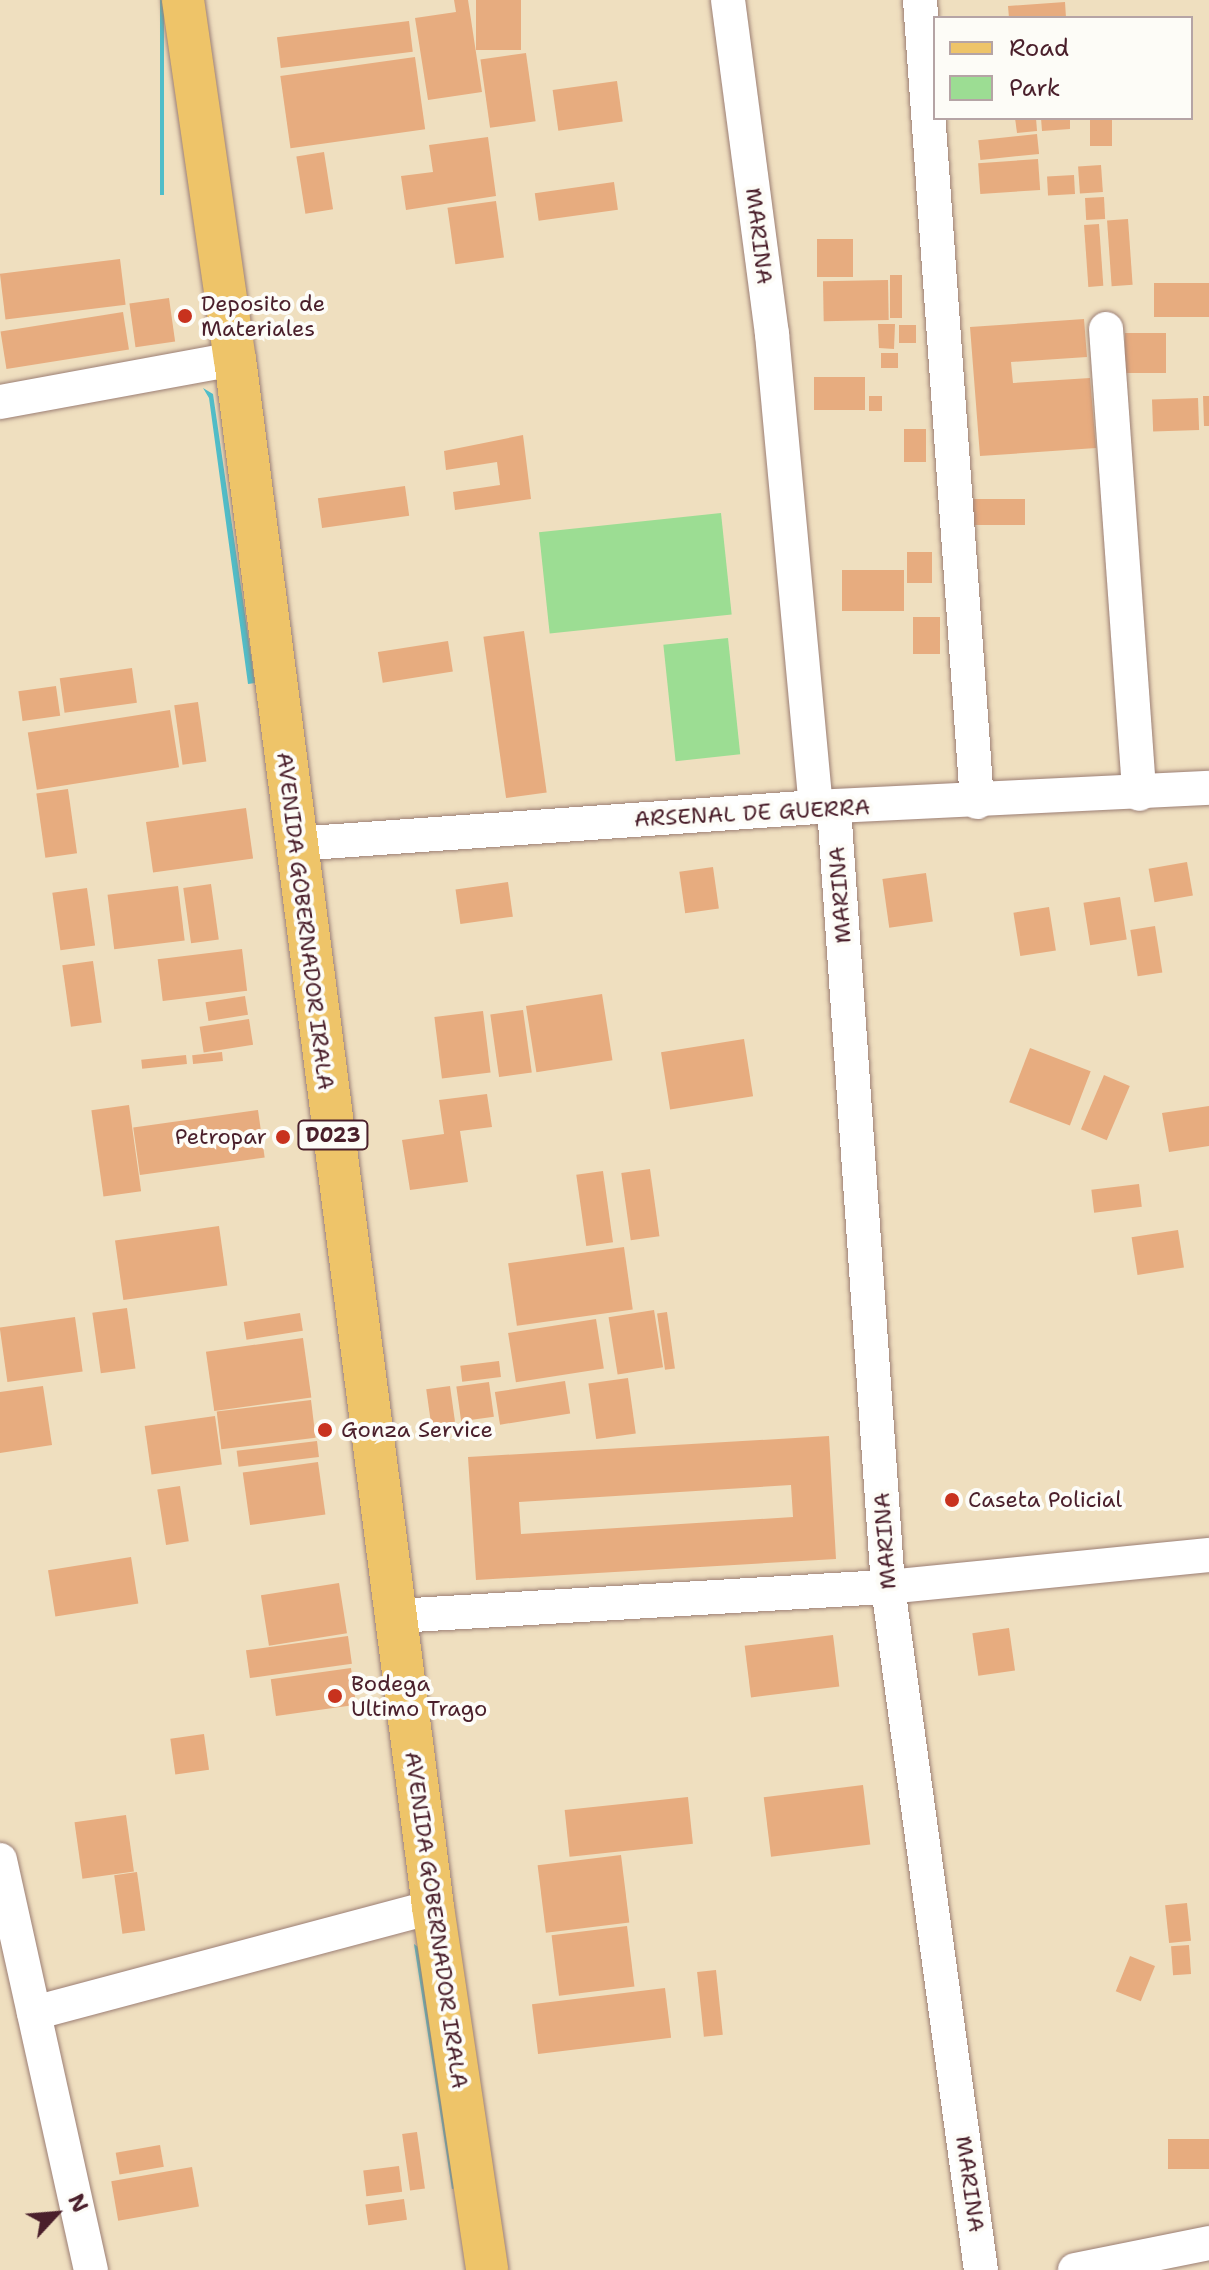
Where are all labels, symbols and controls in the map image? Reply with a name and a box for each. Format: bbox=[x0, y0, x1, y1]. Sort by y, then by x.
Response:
legend bbox=[933, 16, 1193, 120]
text: Road bbox=[1009, 32, 1069, 64]
text: Park bbox=[1009, 72, 1061, 104]
street label: MARINA bbox=[740, 186, 778, 286]
place label: Deposito de Materiales bbox=[201, 290, 325, 342]
marker: Deposito de Materiales bbox=[176, 307, 194, 325]
street label: AVENIDA GOBERNADOR IRALA bbox=[271, 751, 339, 1091]
street label: ARSENAL DE GUERRA bbox=[633, 794, 871, 832]
street label: MARINA bbox=[823, 846, 857, 944]
road number: D023 bbox=[297, 1119, 369, 1151]
place label: Petropar bbox=[175, 1124, 267, 1150]
marker: Petropar bbox=[274, 1128, 292, 1146]
place label: Gonza Service bbox=[341, 1417, 493, 1443]
marker: Gonza Service bbox=[316, 1421, 334, 1439]
place label: Caseta Policial bbox=[968, 1487, 1122, 1513]
marker: Caseta Policial bbox=[943, 1491, 961, 1509]
street label: MARINA bbox=[868, 1492, 902, 1590]
place label: Bodega Ultimo Trago bbox=[351, 1670, 487, 1722]
marker: Bodega Ultimo Trago bbox=[326, 1687, 344, 1705]
street label: AVENIDA GOBERNADOR IRALA bbox=[399, 1750, 473, 2090]
street label: MARINA bbox=[950, 2134, 990, 2234]
north arrow bbox=[16, 2174, 96, 2254]
text: N bbox=[61, 2189, 95, 2217]

